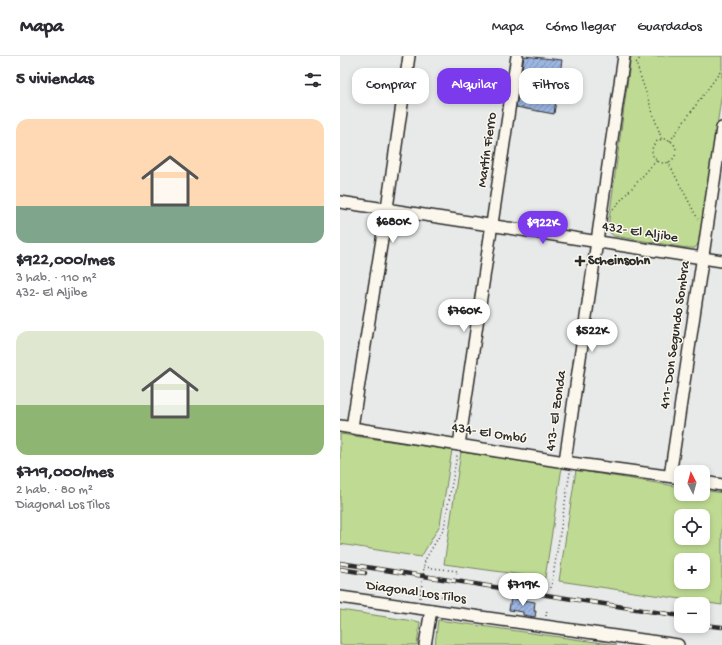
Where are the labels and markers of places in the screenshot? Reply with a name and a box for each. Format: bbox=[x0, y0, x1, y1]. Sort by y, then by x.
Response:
pin: $680K bbox=[365, 210, 421, 244]
pin: $922K bbox=[515, 211, 571, 245]
place label: Scheinsohn bbox=[588, 253, 651, 270]
marker: Scheinsohn bbox=[575, 256, 585, 266]
pin: $760K bbox=[436, 299, 492, 333]
pin: $522K bbox=[564, 319, 620, 353]
pin: $719K bbox=[495, 573, 551, 607]

